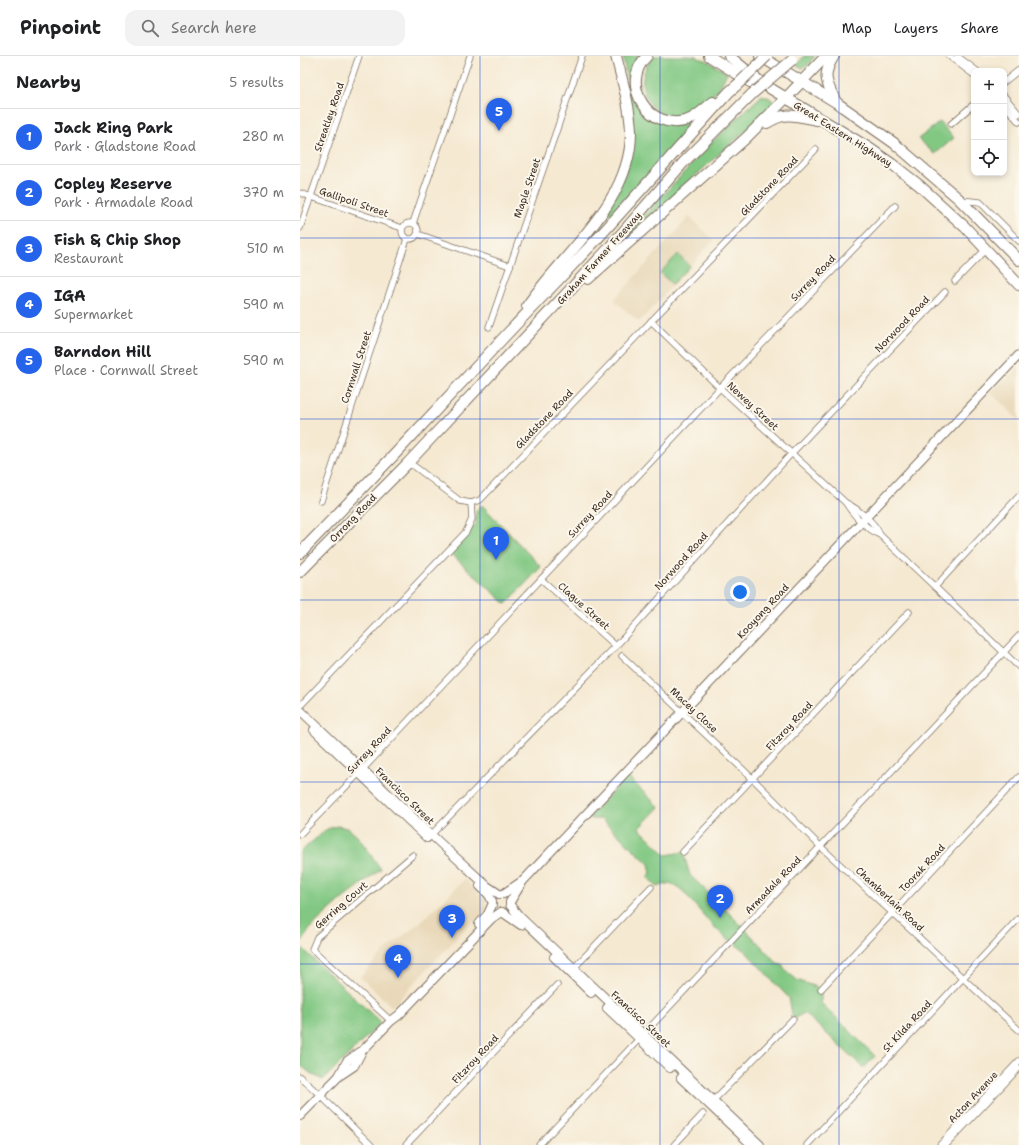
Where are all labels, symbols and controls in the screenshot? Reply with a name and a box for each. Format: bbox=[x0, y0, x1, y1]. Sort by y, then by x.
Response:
search box bbox=[125, 10, 405, 46]
text: Pinpoint bbox=[20, 15, 101, 40]
icon: search bbox=[139, 17, 161, 39]
text: Search here bbox=[171, 18, 257, 38]
text: Map bbox=[842, 19, 872, 37]
text: Layers bbox=[894, 19, 938, 37]
text: Share bbox=[960, 19, 999, 37]
map controls bbox=[971, 68, 1007, 176]
button: + bbox=[971, 68, 1007, 104]
text: Nearby bbox=[16, 71, 81, 93]
text: 5 results bbox=[229, 74, 284, 91]
street label: Streatley Road bbox=[311, 80, 347, 153]
pin: 5 bbox=[486, 98, 512, 131]
street label: Great Eastern Highway bbox=[791, 98, 895, 170]
button: − bbox=[971, 104, 1007, 140]
text: Jack Ring Park bbox=[54, 118, 173, 138]
text: 1 bbox=[26, 128, 32, 145]
text: 280 m bbox=[242, 128, 284, 145]
text: Park · Gladstone Road bbox=[54, 138, 196, 155]
button: locate bbox=[971, 140, 1007, 176]
street label: Gladstone Road bbox=[737, 153, 801, 219]
street label: Maple Street bbox=[511, 156, 543, 220]
text: Copley Reserve bbox=[54, 174, 172, 194]
text: 2 bbox=[24, 184, 34, 201]
text: 370 m bbox=[242, 184, 284, 201]
street label: Gallipoli Street bbox=[318, 184, 390, 220]
text: Park · Armadale Road bbox=[54, 194, 193, 211]
street label: Graham Farmer Freeway bbox=[554, 209, 644, 307]
text: Fish & Chip Shop bbox=[54, 230, 181, 250]
text: 3 bbox=[24, 240, 34, 257]
text: 510 m bbox=[247, 240, 284, 257]
text: Restaurant bbox=[54, 250, 124, 267]
street label: Surrey Road bbox=[788, 252, 839, 304]
text: IGA bbox=[54, 286, 86, 306]
street label: Norwood Road bbox=[872, 293, 933, 355]
text: 4 bbox=[24, 296, 34, 313]
text: 590 m bbox=[243, 296, 284, 313]
text: Supermarket bbox=[54, 306, 133, 323]
street label: Cornwall Street bbox=[338, 329, 374, 405]
text: Barndon Hill bbox=[54, 342, 151, 362]
text: 5 bbox=[25, 352, 33, 369]
text: 590 m bbox=[243, 352, 284, 369]
text: Place · Cornwall Street bbox=[54, 362, 198, 379]
street label: Newey Street bbox=[725, 379, 781, 433]
street label: Gladstone Road bbox=[512, 386, 576, 452]
street label: Surrey Road bbox=[565, 487, 615, 540]
street label: Orrong Road bbox=[327, 491, 380, 545]
pin: 1 bbox=[483, 527, 509, 560]
street label: Norwood Road bbox=[652, 529, 711, 593]
street label: Clague Street bbox=[555, 579, 613, 633]
street label: Kooyong Road bbox=[734, 580, 792, 641]
your location bbox=[730, 582, 750, 602]
street label: Macey Close bbox=[667, 685, 721, 736]
street label: Fitzroy Road bbox=[763, 698, 816, 753]
street label: Surrey Road bbox=[344, 723, 394, 776]
street label: Francisco Street bbox=[373, 764, 437, 828]
street label: Toorak Road bbox=[896, 841, 948, 895]
street label: Armadale Road bbox=[742, 853, 804, 917]
street label: Chamberlain Road bbox=[853, 864, 928, 935]
street label: Gerring Court bbox=[312, 878, 370, 932]
pin: 2 bbox=[707, 885, 733, 918]
pin: 3 bbox=[439, 905, 465, 938]
pin: 4 bbox=[385, 945, 411, 978]
street label: Francisco Street bbox=[608, 988, 674, 1050]
street label: St Kilda Road bbox=[880, 997, 935, 1055]
street label: Fitzroy Road bbox=[449, 1031, 502, 1086]
street label: Acton Avenue bbox=[945, 1068, 1001, 1126]

